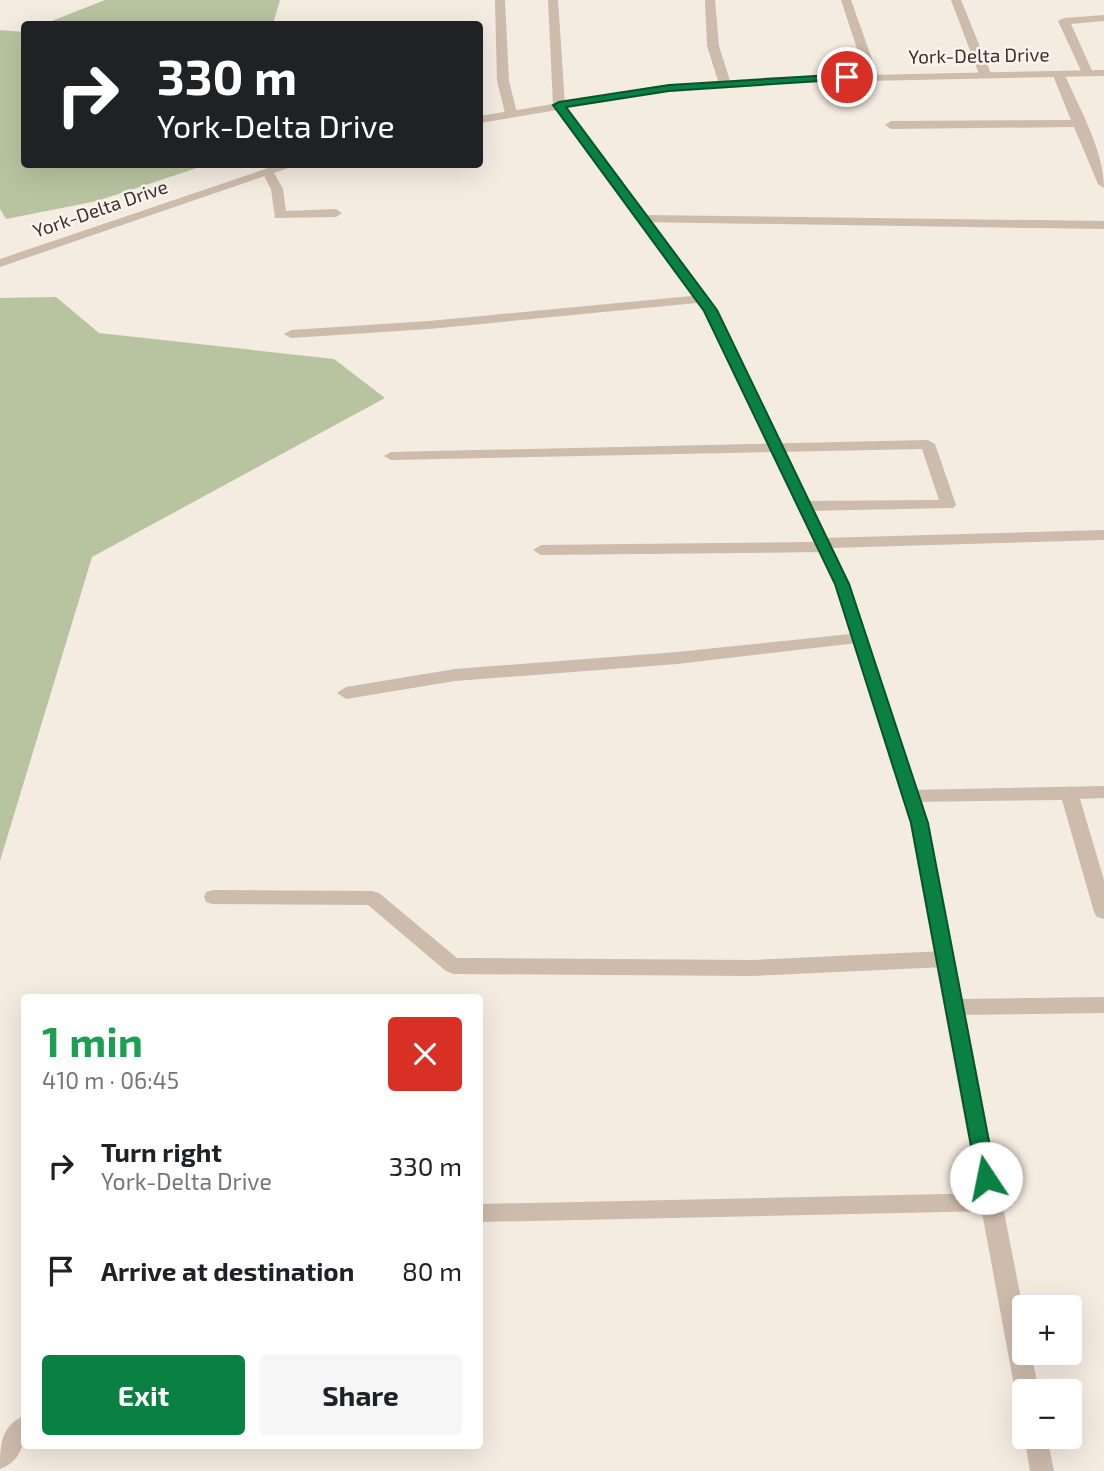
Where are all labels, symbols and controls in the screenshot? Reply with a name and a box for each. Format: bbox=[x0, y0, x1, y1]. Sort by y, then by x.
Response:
street label: York-Delta Drive bbox=[908, 42, 1050, 68]
text: 330 m bbox=[157, 46, 297, 105]
pin bbox=[817, 47, 877, 107]
icon: right bbox=[42, 49, 133, 140]
icon: arrive bbox=[828, 58, 866, 96]
text: York-Delta Drive bbox=[157, 106, 395, 144]
street label: York-Delta Drive bbox=[30, 174, 170, 242]
text: 1 min bbox=[42, 1015, 143, 1065]
button: close bbox=[388, 1017, 462, 1091]
text: 410 m · 06:45 bbox=[42, 1066, 179, 1094]
text: Turn right bbox=[101, 1136, 222, 1167]
position arrow bbox=[949, 1141, 1023, 1215]
icon: right bbox=[42, 1147, 80, 1185]
text: 330 m bbox=[389, 1150, 462, 1181]
text: York-Delta Drive bbox=[101, 1167, 272, 1195]
icon: arrive bbox=[42, 1252, 80, 1290]
text: Arrive at destination bbox=[101, 1255, 354, 1286]
text: 80 m bbox=[402, 1255, 462, 1286]
map controls bbox=[1012, 1295, 1082, 1449]
button: + bbox=[1012, 1295, 1082, 1365]
button: Exit bbox=[42, 1355, 245, 1435]
button: Share bbox=[259, 1355, 462, 1435]
button: − bbox=[1012, 1379, 1082, 1449]

